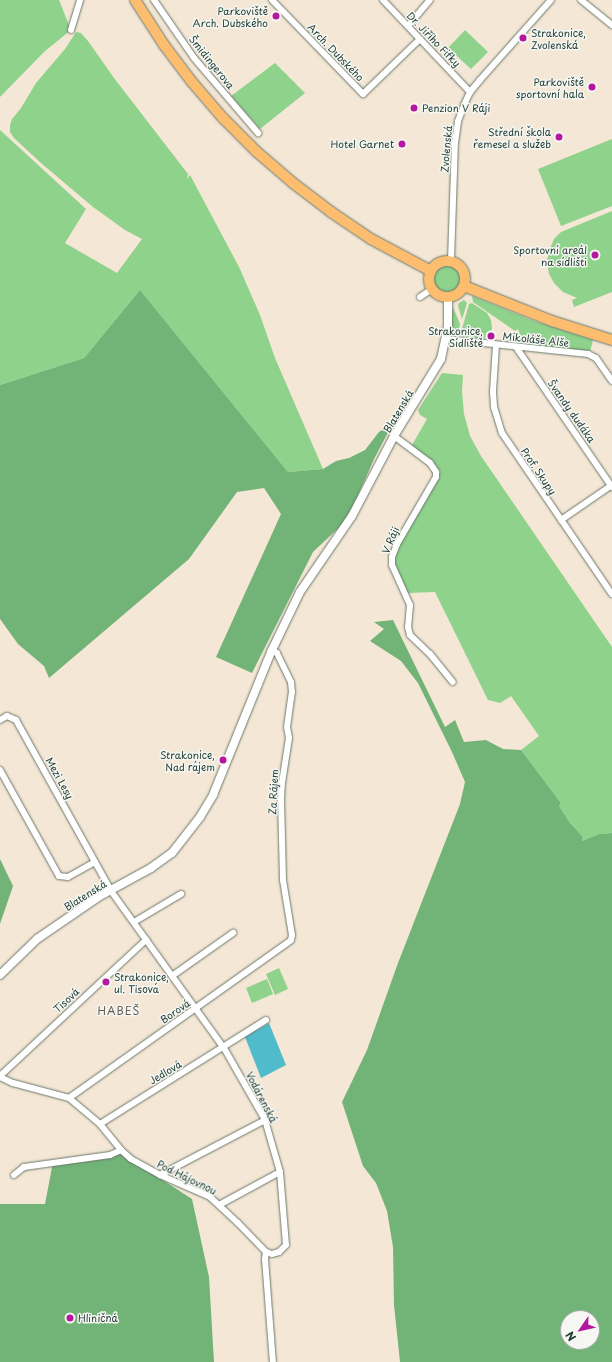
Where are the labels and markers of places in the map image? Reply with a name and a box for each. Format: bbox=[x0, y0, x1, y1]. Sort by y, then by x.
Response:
place label: Parkoviště Arch. Dubského bbox=[192, 4, 268, 28]
marker: Parkoviště Arch. Dubského bbox=[271, 11, 281, 21]
place label: Strakonice, Zvolenská bbox=[531, 26, 586, 50]
marker: Strakonice, Zvolenská bbox=[518, 33, 528, 43]
place label: Parkoviště sportovní hala bbox=[515, 75, 584, 98]
marker: Parkoviště sportovní hala bbox=[587, 82, 597, 92]
place label: Penzion V Ráji bbox=[422, 102, 490, 114]
marker: Penzion V Ráji bbox=[409, 103, 419, 113]
place label: Střední škola řemesel a služeb bbox=[472, 125, 551, 148]
marker: Střední škola řemesel a služeb bbox=[554, 132, 564, 142]
place label: Hotel Garnet bbox=[331, 138, 394, 150]
marker: Hotel Garnet bbox=[397, 139, 407, 149]
place label: Sportovní areál na sídlišti bbox=[513, 243, 587, 266]
marker: Sportovní areál na sídlišti bbox=[590, 250, 600, 260]
place label: Strakonice, Sídliště bbox=[428, 324, 483, 348]
marker: Strakonice, Sídliště bbox=[486, 331, 496, 341]
place label: Strakonice, Nad rájem bbox=[160, 748, 215, 772]
marker: Strakonice, Nad rájem bbox=[218, 755, 228, 765]
place label: Strakonice, ul. Tisová bbox=[114, 970, 169, 994]
marker: Strakonice, ul. Tisová bbox=[101, 977, 111, 987]
place label: Hliničná bbox=[78, 1312, 118, 1324]
marker: Hliničná bbox=[65, 1313, 75, 1323]

